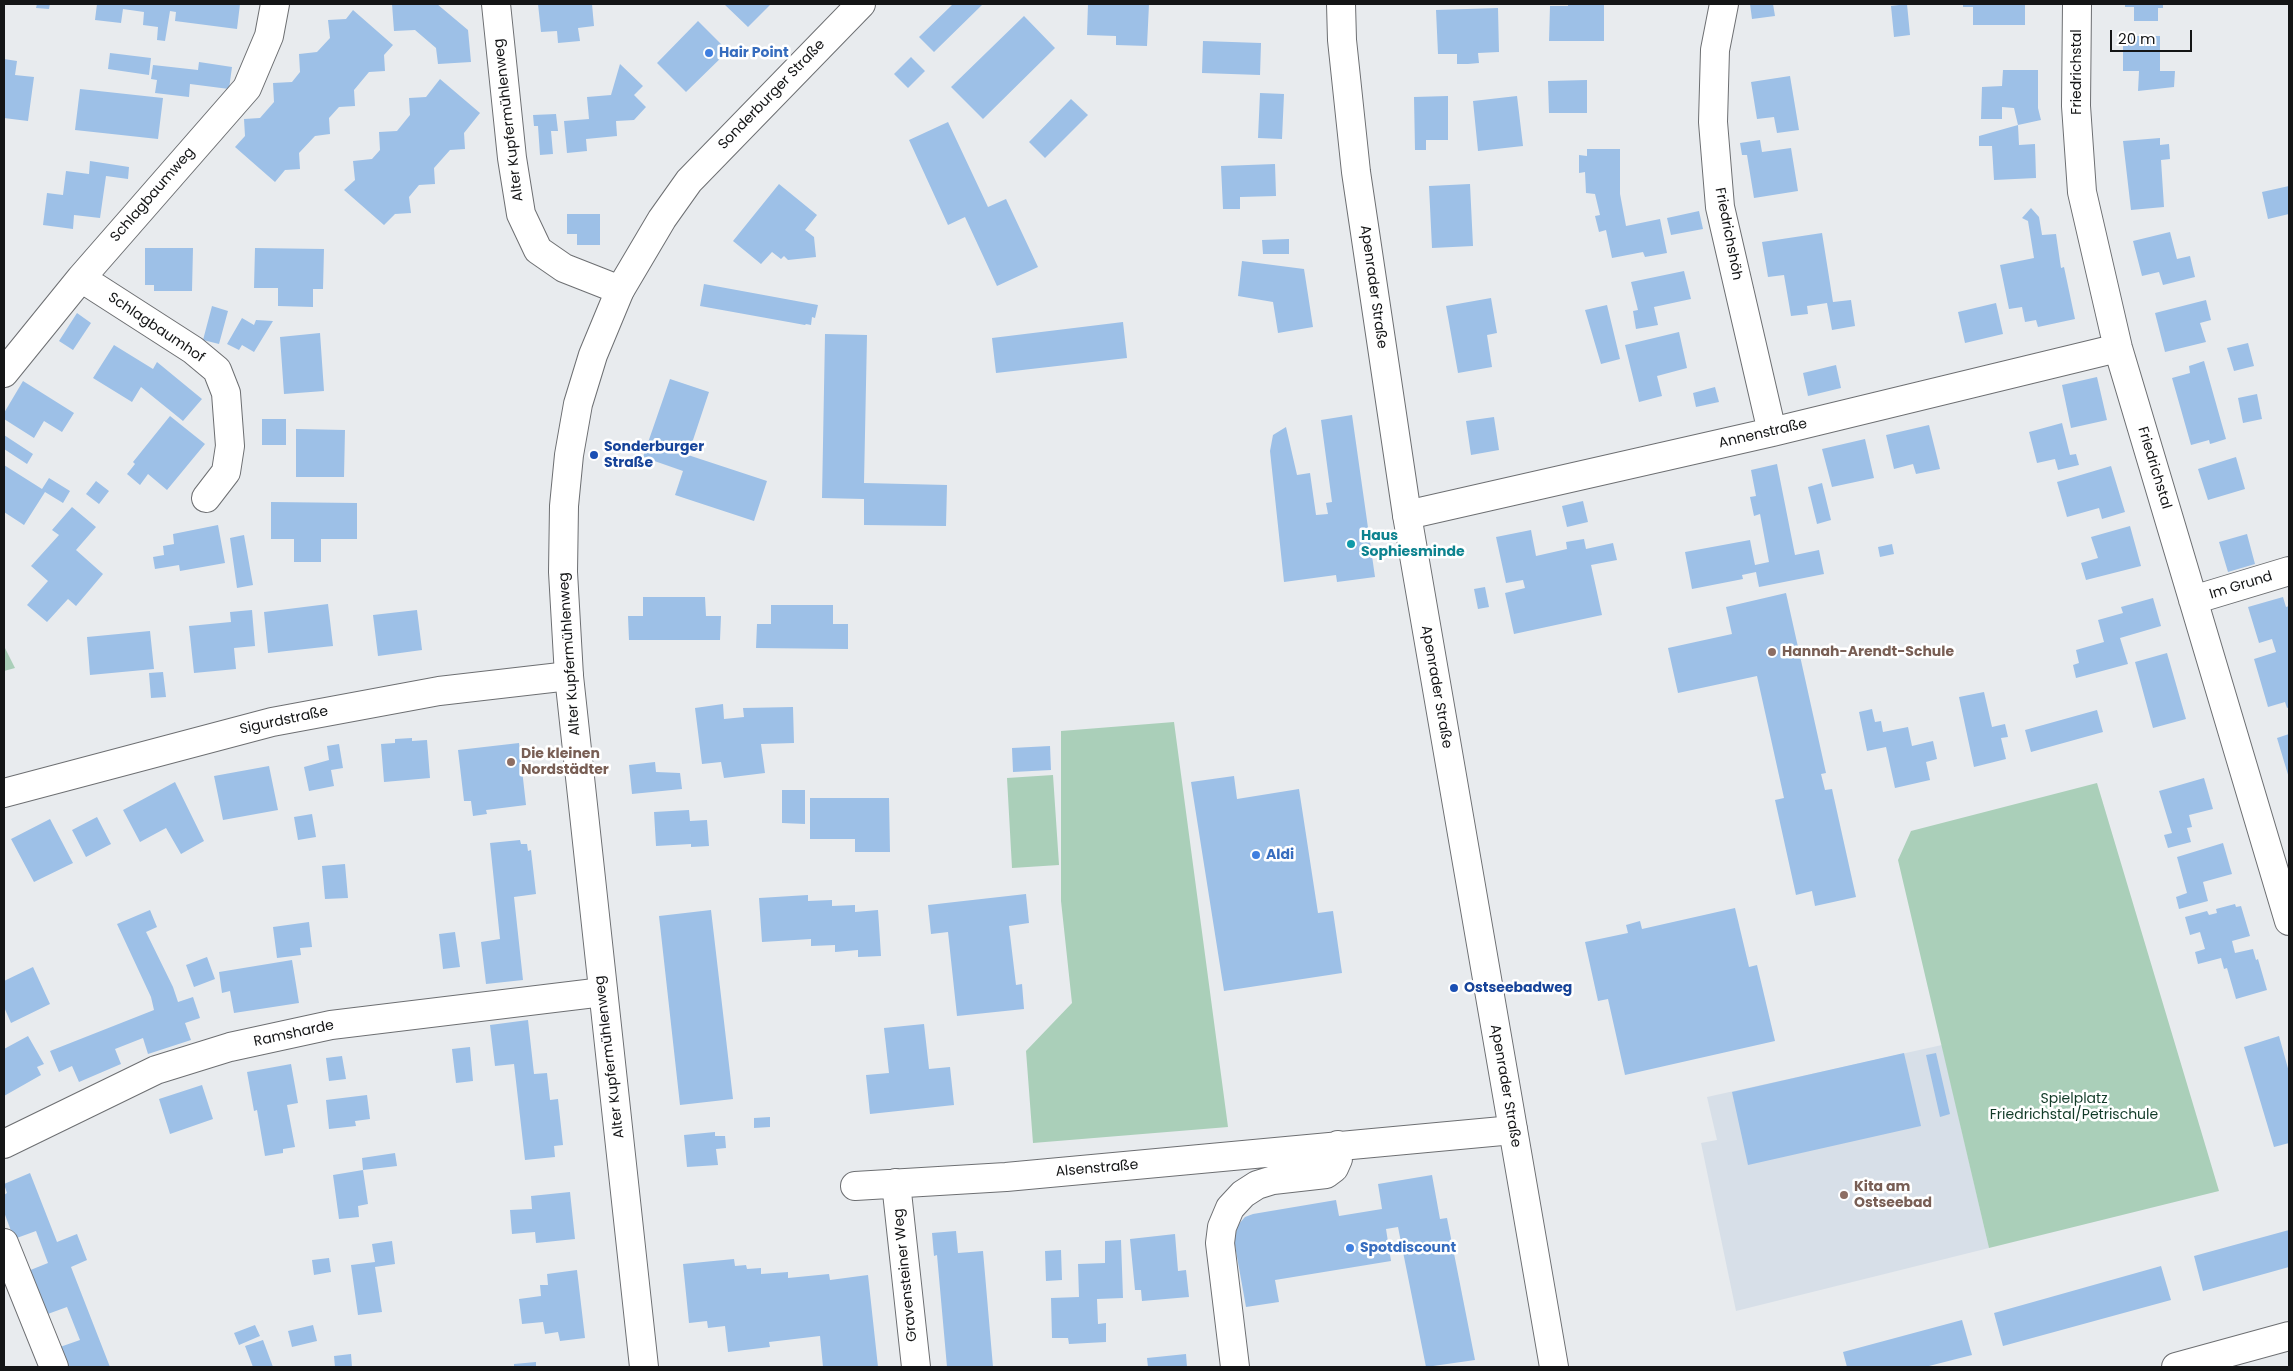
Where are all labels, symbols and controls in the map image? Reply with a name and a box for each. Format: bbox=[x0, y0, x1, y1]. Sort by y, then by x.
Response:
scale bar bbox=[2113, 20, 2196, 52]
text: 20 m bbox=[2118, 28, 2156, 49]
street label: Friedrichstal bbox=[2069, 29, 2085, 115]
street label: Sonderburger Straße bbox=[715, 36, 829, 154]
street label: Alter Kupfermühlenweg bbox=[491, 38, 527, 202]
place label: Hair Point bbox=[719, 45, 789, 61]
marker: Hair Point bbox=[703, 47, 715, 59]
street label: Schlagbaumweg bbox=[107, 144, 199, 246]
street label: Friedrichshöh bbox=[1711, 186, 1745, 282]
street label: Apenrader Straße bbox=[1356, 224, 1390, 350]
street label: Schlagbaumhof bbox=[105, 289, 207, 367]
street label: Annenstraße bbox=[1717, 416, 1809, 452]
street label: Friedrichstal bbox=[2133, 425, 2175, 511]
place label: Sonderburger Straße bbox=[604, 439, 704, 472]
marker: Sonderburger Straße bbox=[588, 449, 600, 461]
place label: Haus Sophiesminde bbox=[1361, 528, 1465, 560]
marker: Haus Sophiesminde bbox=[1345, 538, 1357, 550]
street label: Im Grund bbox=[2207, 568, 2275, 604]
street label: Alter Kupfermühlenweg bbox=[556, 572, 584, 736]
street label: Apenrader Straße bbox=[1417, 624, 1455, 750]
place label: Hannah-Arendt-Schule bbox=[1782, 644, 1954, 660]
marker: Hannah-Arendt-Schule bbox=[1766, 646, 1778, 658]
street label: Sigurdstraße bbox=[238, 703, 330, 739]
place label: Die kleinen Nordstädter bbox=[521, 746, 609, 779]
marker: Die kleinen Nordstädter bbox=[505, 756, 517, 768]
place label: Aldi bbox=[1266, 847, 1294, 863]
marker: Aldi bbox=[1250, 849, 1262, 861]
street label: Alter Kupfermühlenweg bbox=[592, 975, 628, 1139]
place label: Ostseebadweg bbox=[1464, 980, 1572, 996]
marker: Ostseebadweg bbox=[1448, 982, 1460, 994]
street label: Ramsharde bbox=[252, 1017, 336, 1051]
street label: Apenrader Straße bbox=[1486, 1023, 1524, 1149]
park label: Spielplatz Friedrichstal/Petrischule bbox=[1990, 1091, 2158, 1124]
street label: Alsenstraße bbox=[1055, 1157, 1139, 1181]
place label: Kita am Ostseebad bbox=[1854, 1179, 1932, 1212]
marker: Kita am Ostseebad bbox=[1838, 1189, 1850, 1201]
street label: Gravensteiner Weg bbox=[891, 1207, 921, 1343]
place label: Spotdiscount bbox=[1360, 1240, 1456, 1256]
marker: Spotdiscount bbox=[1344, 1242, 1356, 1254]

